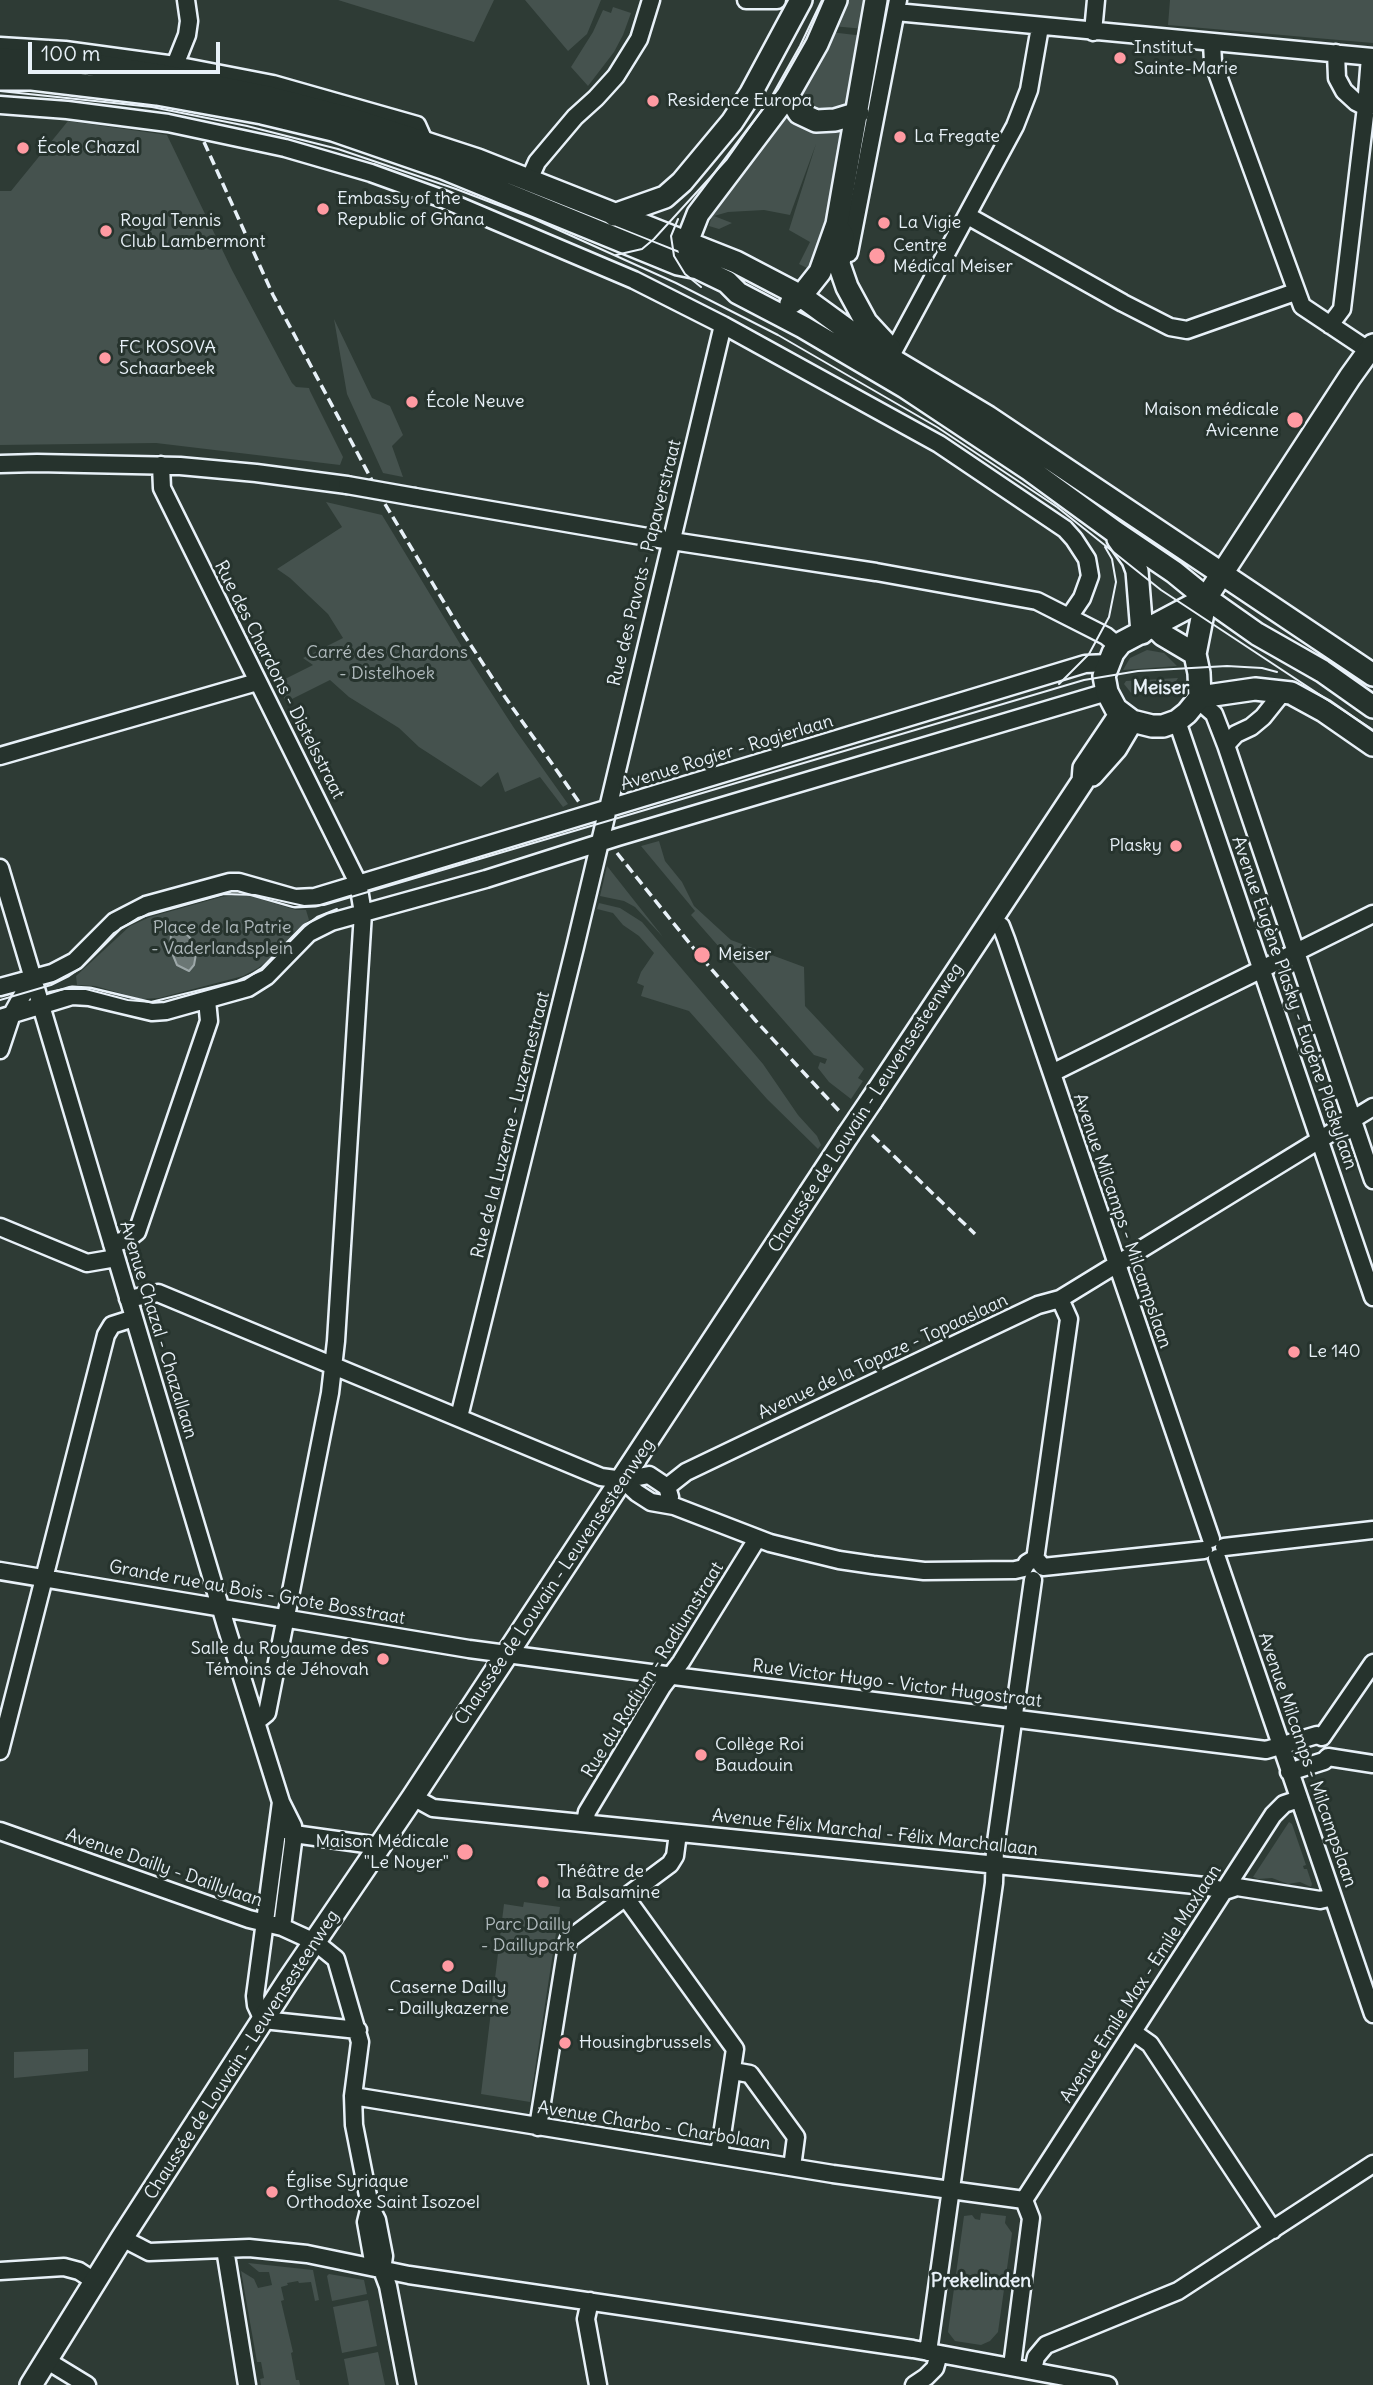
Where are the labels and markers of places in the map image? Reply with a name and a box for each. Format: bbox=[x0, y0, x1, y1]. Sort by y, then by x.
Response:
place label: Institut Sainte-Marie bbox=[1134, 37, 1238, 80]
marker: Institut Sainte-Marie bbox=[1112, 50, 1128, 66]
place label: Residence Europa bbox=[667, 90, 812, 112]
marker: Residence Europa bbox=[645, 93, 661, 109]
place label: La Fregate bbox=[914, 126, 1000, 148]
marker: La Fregate bbox=[892, 129, 908, 145]
place label: École Chazal bbox=[37, 137, 140, 159]
marker: École Chazal bbox=[15, 140, 31, 156]
place label: Embassy of the Republic of Ghana bbox=[337, 188, 485, 230]
marker: Embassy of the Republic of Ghana bbox=[315, 201, 331, 217]
place label: Royal Tennis Club Lambermont bbox=[120, 210, 266, 252]
place label: La Vigie bbox=[898, 212, 961, 234]
marker: La Vigie bbox=[876, 215, 892, 231]
marker: Royal Tennis Club Lambermont bbox=[98, 223, 114, 239]
place label: Centre Médical Meiser bbox=[893, 235, 1013, 278]
marker: Centre Médical Meiser bbox=[867, 246, 887, 266]
place label: FC KOSOVA Schaarbeek bbox=[119, 337, 216, 380]
marker: FC KOSOVA Schaarbeek bbox=[97, 350, 113, 366]
place label: École Neuve bbox=[426, 391, 524, 413]
marker: École Neuve bbox=[404, 394, 420, 410]
place label: Maison médicale Avicenne bbox=[1144, 399, 1279, 442]
marker: Maison médicale Avicenne bbox=[1285, 410, 1305, 430]
place label: Plasky bbox=[1109, 835, 1162, 857]
marker: Plasky bbox=[1168, 838, 1184, 854]
place label: Meiser bbox=[718, 944, 771, 966]
marker: Meiser bbox=[692, 945, 712, 965]
place label: Le 140 bbox=[1308, 1341, 1361, 1363]
marker: Le 140 bbox=[1286, 1344, 1302, 1360]
place label: Salle du Royaume des Témoins de Jéhovah bbox=[191, 1638, 369, 1680]
marker: Salle du Royaume des Témoins de Jéhovah bbox=[375, 1651, 391, 1667]
place label: Collège Roi Baudouin bbox=[715, 1734, 804, 1776]
marker: Collège Roi Baudouin bbox=[693, 1747, 709, 1763]
place label: Maison Médicale "Le Noyer" bbox=[315, 1831, 449, 1874]
marker: Maison Médicale "Le Noyer" bbox=[455, 1842, 475, 1862]
place label: Théâtre de la Balsamine bbox=[557, 1861, 660, 1904]
marker: Théâtre de la Balsamine bbox=[535, 1874, 551, 1890]
marker: Caserne Dailly - Daillykazerne bbox=[440, 1958, 456, 1974]
place label: Caserne Dailly - Daillykazerne bbox=[387, 1977, 509, 2020]
place label: Housingbrussels bbox=[579, 2032, 711, 2054]
marker: Housingbrussels bbox=[557, 2035, 573, 2051]
place label: Église Syriaque Orthodoxe Saint Isozoel bbox=[286, 2171, 480, 2214]
marker: Église Syriaque Orthodoxe Saint Isozoel bbox=[264, 2184, 280, 2200]

